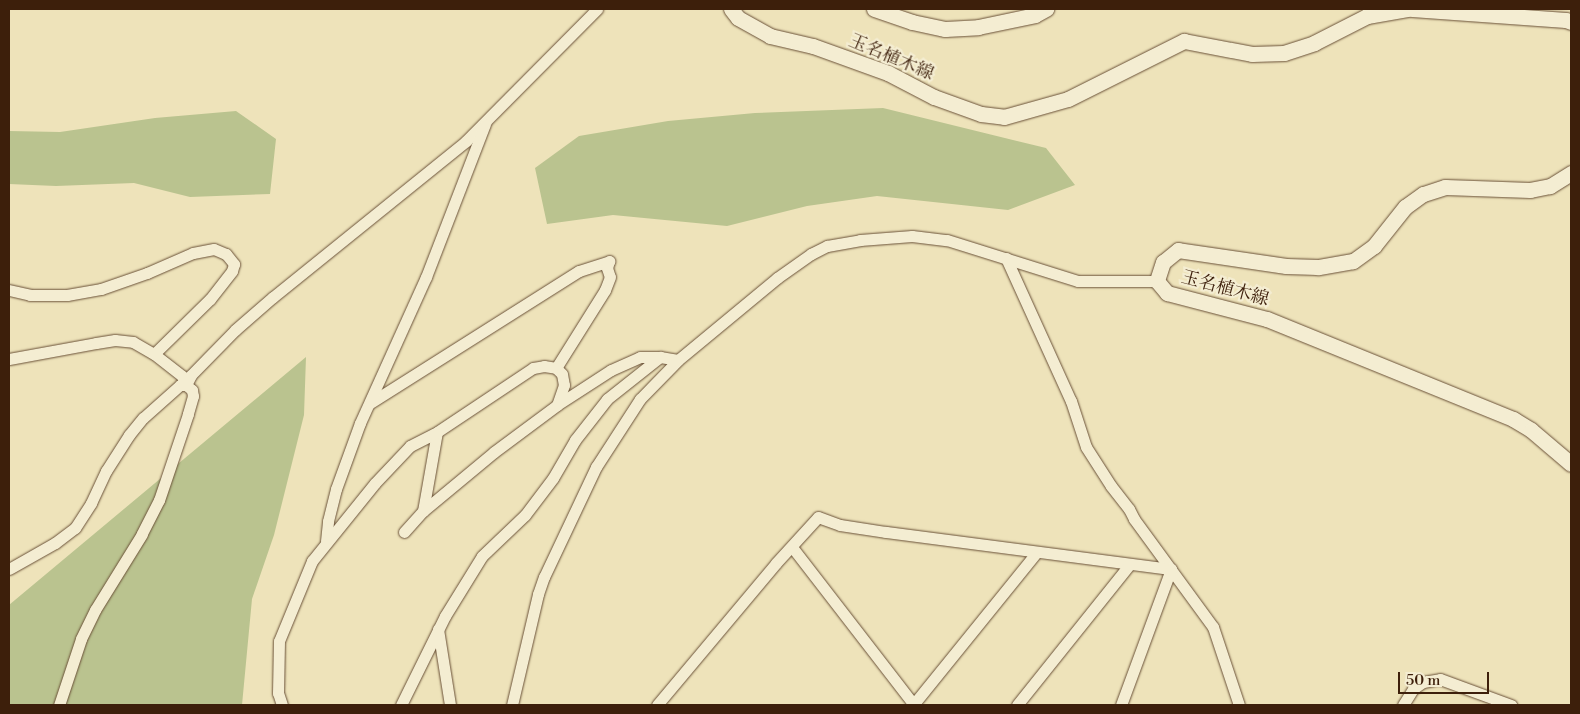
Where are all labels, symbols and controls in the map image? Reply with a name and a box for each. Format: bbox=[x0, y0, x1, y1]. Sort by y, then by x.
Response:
street label: 玉名植木線 bbox=[845, 30, 937, 86]
street label: 玉名植木線 bbox=[1179, 267, 1271, 311]
scale bar bbox=[1400, 662, 1491, 694]
text: 50 m bbox=[1406, 671, 1440, 690]

